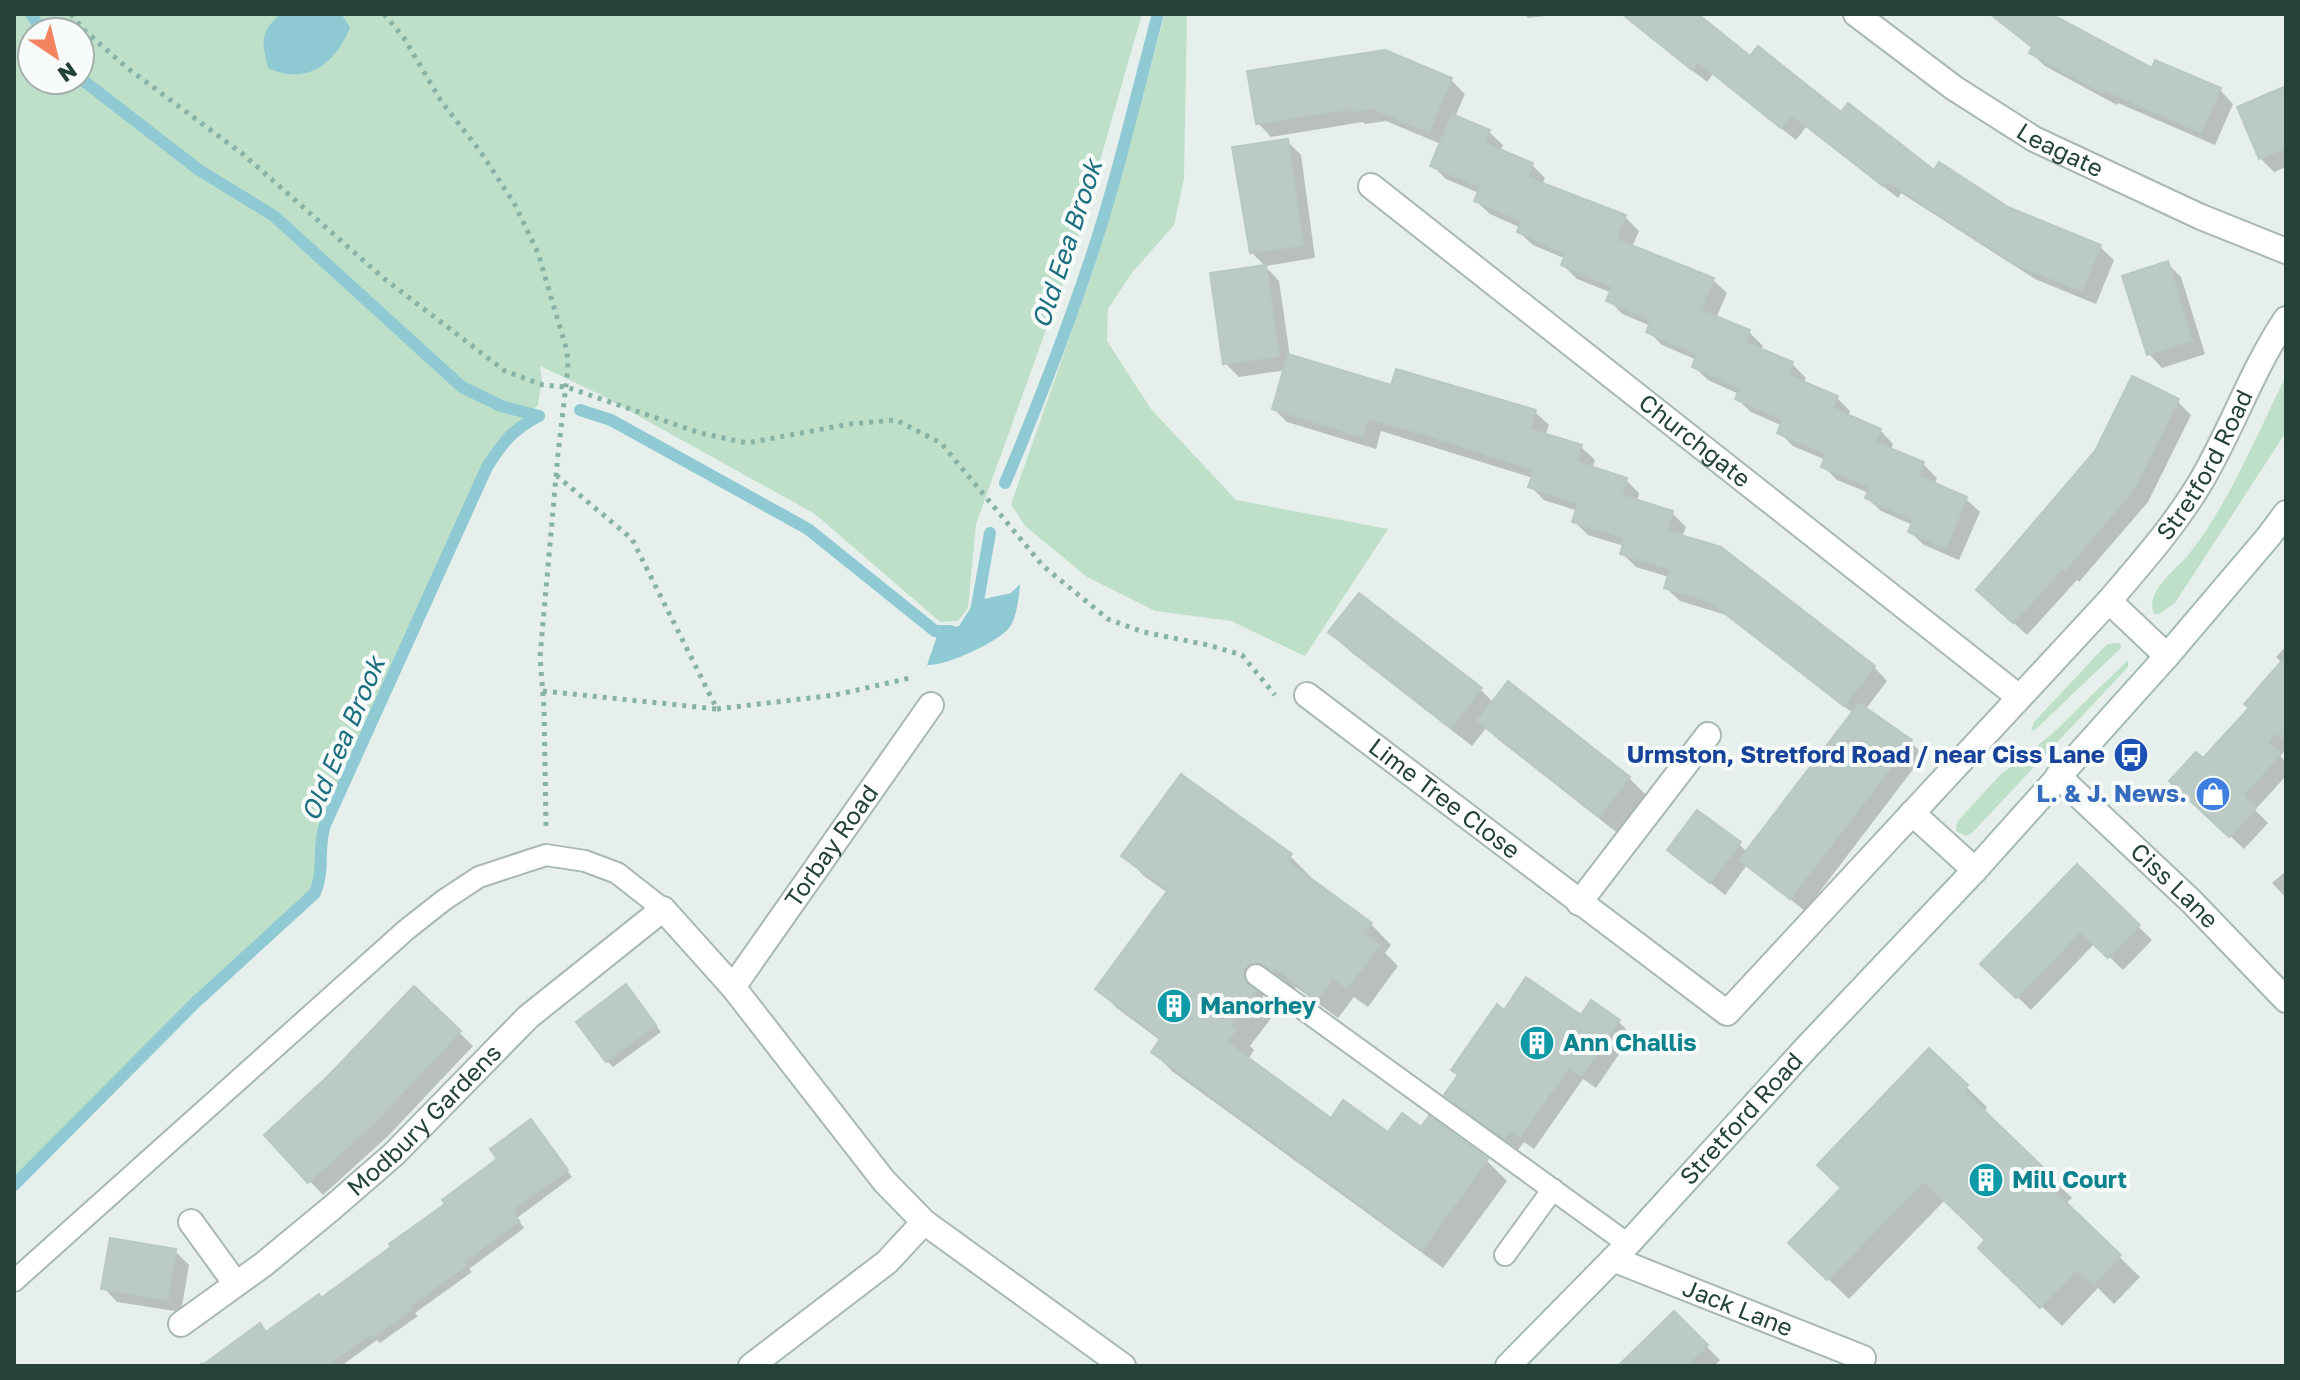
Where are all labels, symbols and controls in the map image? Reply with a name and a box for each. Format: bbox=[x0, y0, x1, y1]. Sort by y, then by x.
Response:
north arrow bbox=[16, 16, 96, 96]
text: N bbox=[53, 57, 82, 89]
street label: Leagate bbox=[2012, 116, 2108, 182]
water label: Old Eea Brook bbox=[1025, 154, 1109, 332]
street label: Stretford Road bbox=[2150, 385, 2258, 545]
street label: Churchgate bbox=[1634, 387, 1757, 493]
water label: Old Eea Brook bbox=[294, 650, 392, 825]
street label: Lime Tree Close bbox=[1364, 731, 1526, 864]
bus stop icon: Urmston, Stretford Road / near Ciss Lane bbox=[2112, 736, 2150, 774]
place label: Urmston, Stretford Road / near Ciss Lane bbox=[1627, 739, 2105, 768]
shop icon: L. & J. News. bbox=[2194, 775, 2232, 813]
place label: L. & J. News. bbox=[2036, 778, 2187, 807]
street label: Torbay Road bbox=[778, 779, 883, 912]
street label: Ciss Lane bbox=[2125, 836, 2225, 934]
building icon: Manorhey bbox=[1155, 987, 1193, 1025]
place label: Manorhey bbox=[1200, 990, 1317, 1019]
building icon: Ann Challis bbox=[1518, 1024, 1556, 1062]
place label: Ann Challis bbox=[1563, 1027, 1697, 1056]
street label: Modbury Gardens bbox=[341, 1037, 506, 1201]
street label: Stretford Road bbox=[1673, 1046, 1808, 1190]
building icon: Mill Court bbox=[1967, 1161, 2005, 1199]
place label: Mill Court bbox=[2012, 1164, 2127, 1193]
street label: Jack Lane bbox=[1679, 1272, 1797, 1342]

